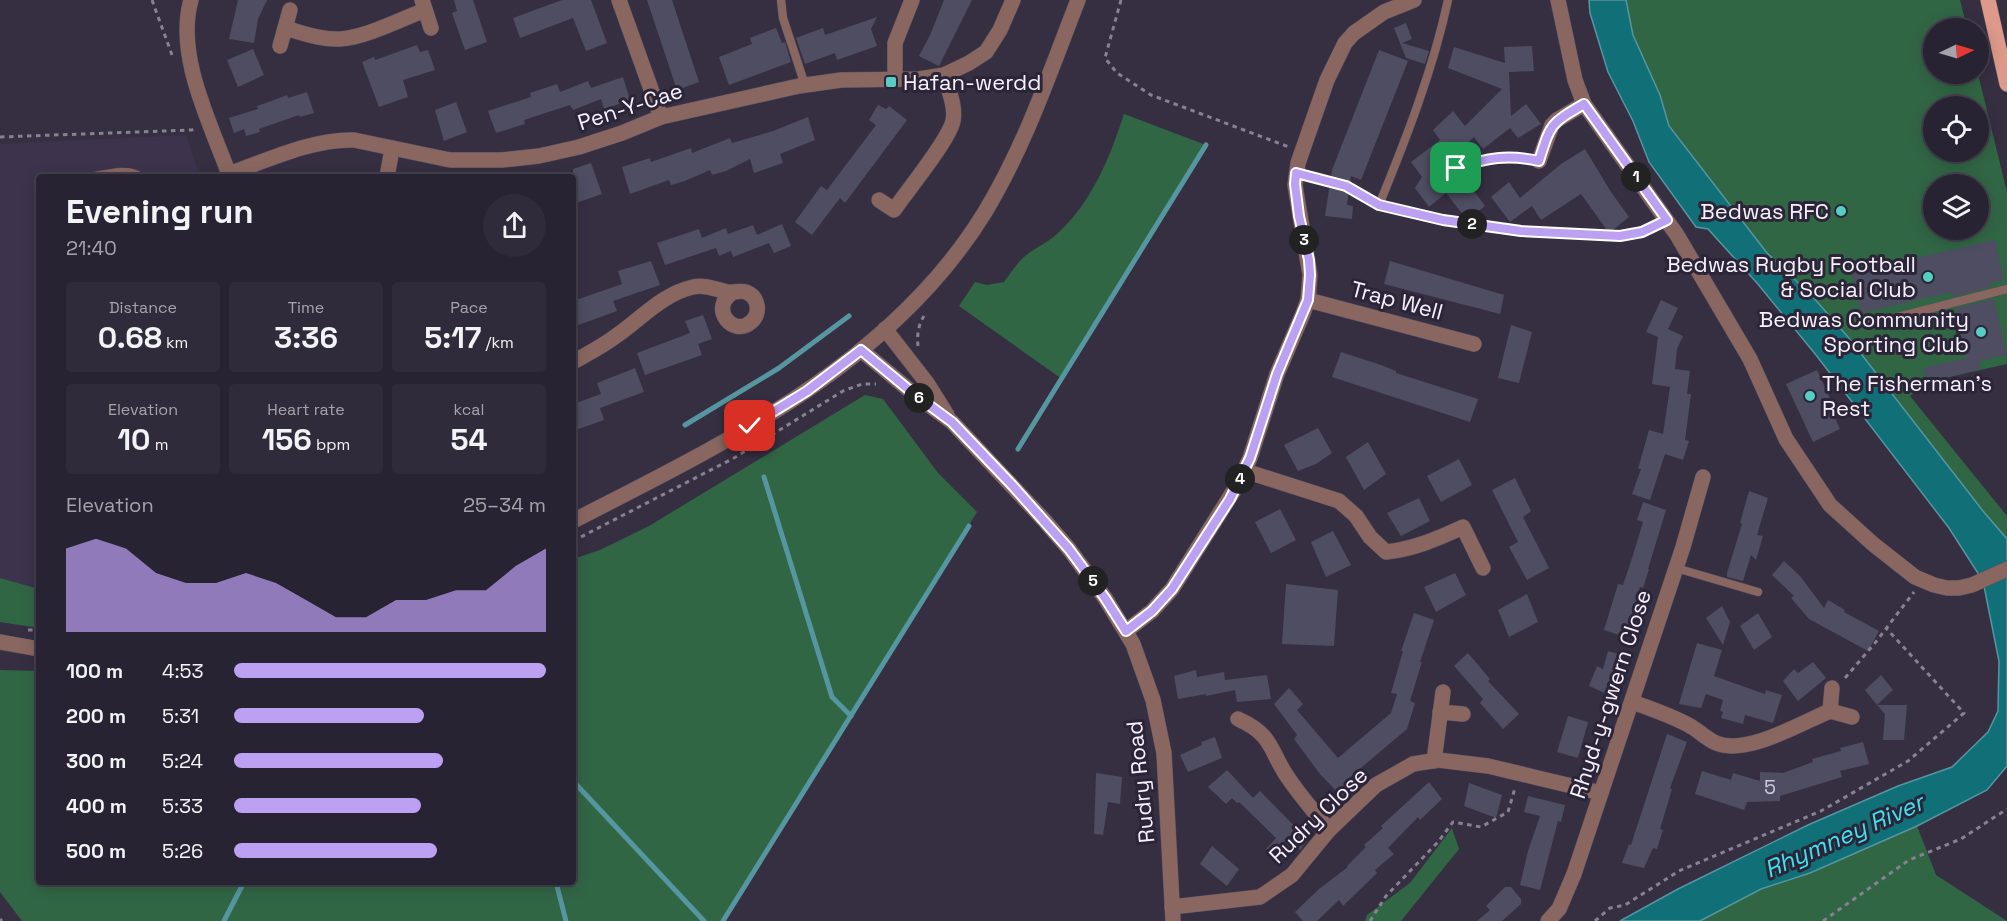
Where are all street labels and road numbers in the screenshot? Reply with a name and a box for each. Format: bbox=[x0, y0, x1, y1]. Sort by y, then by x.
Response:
street label: Pen-Y-Cae bbox=[574, 76, 686, 136]
street label: Trap Well bbox=[1348, 274, 1446, 326]
street label: Rhyd-y-gwern Close bbox=[1563, 586, 1657, 802]
street label: Rudry Road bbox=[1120, 719, 1160, 845]
street label: Rudry Close bbox=[1263, 761, 1373, 869]

